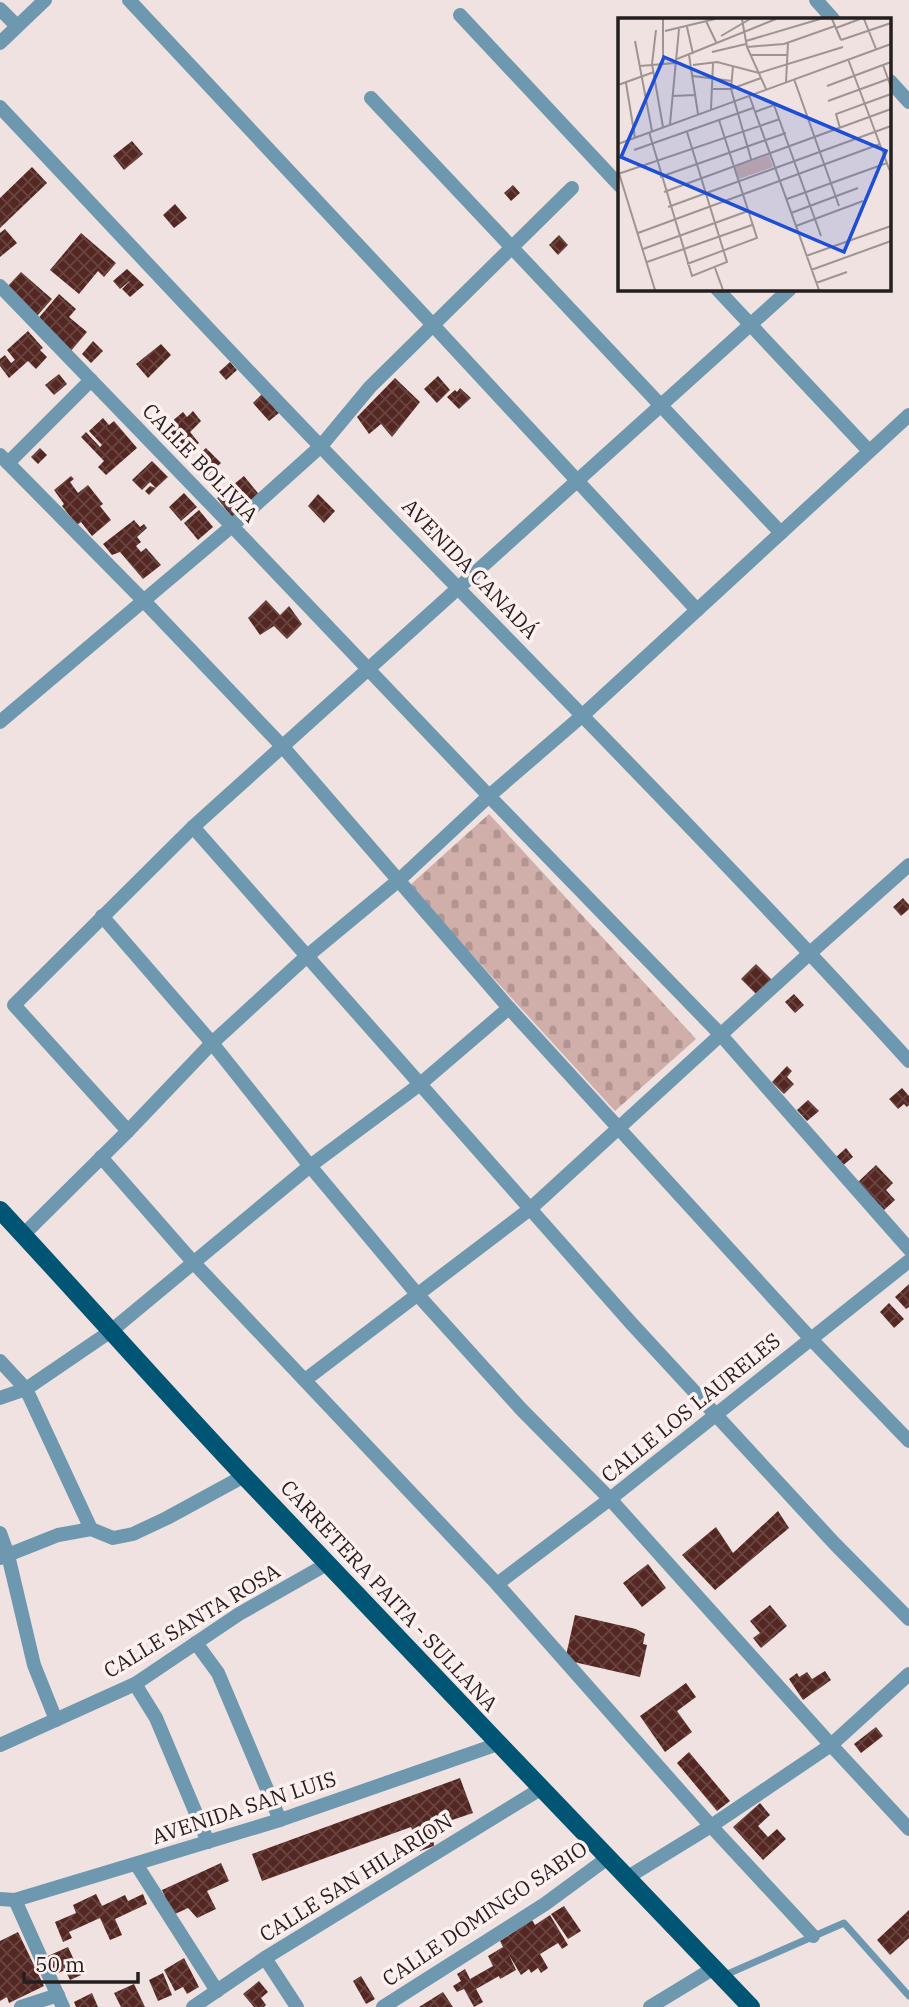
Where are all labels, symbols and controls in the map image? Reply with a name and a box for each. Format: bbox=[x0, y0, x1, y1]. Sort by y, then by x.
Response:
inset map bbox=[618, 18, 892, 290]
street label: CALLE BOLIVIA bbox=[137, 397, 265, 528]
street label: AVENIDA CANADÁ bbox=[396, 492, 545, 645]
street label: CALLE LOS LAURELES bbox=[595, 1326, 786, 1488]
street label: CARRETERA PAITA - SULLANA bbox=[275, 1474, 505, 1717]
street label: CALLE SANTA ROSA bbox=[98, 1556, 285, 1684]
street label: AVENIDA SAN LUIS bbox=[148, 1764, 340, 1850]
street label: CALLE SAN HILARION bbox=[254, 1806, 457, 1948]
street label: CALLE DOMINGO SABIO bbox=[377, 1834, 592, 1992]
scale bar bbox=[24, 1940, 138, 1984]
text: 50 m bbox=[35, 1950, 85, 1978]

